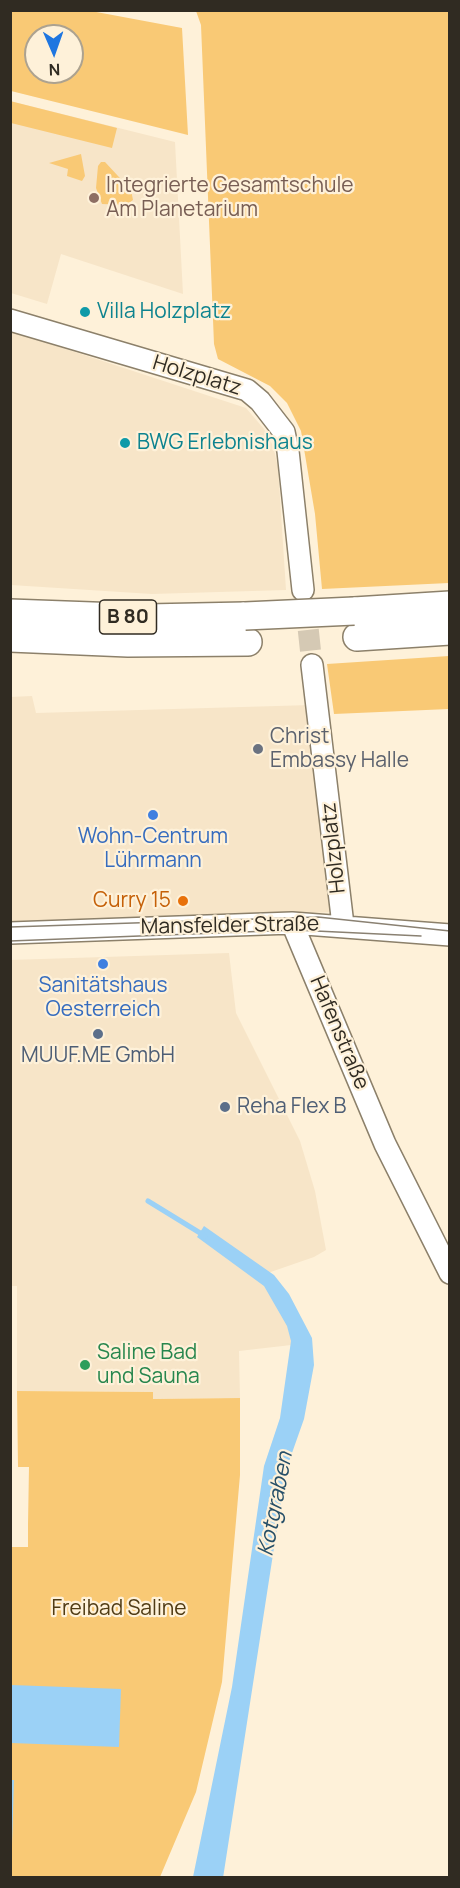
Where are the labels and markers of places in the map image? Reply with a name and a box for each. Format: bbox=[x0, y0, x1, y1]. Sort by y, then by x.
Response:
place label: Integrierte Gesamtschule Am Planetarium bbox=[106, 173, 354, 223]
marker: Integrierte Gesamtschule Am Planetarium bbox=[87, 191, 101, 205]
place label: Villa Holzplatz bbox=[97, 299, 231, 325]
marker: Villa Holzplatz bbox=[78, 305, 92, 319]
place label: BWG Erlebnishaus bbox=[137, 430, 313, 456]
marker: BWG Erlebnishaus bbox=[118, 436, 132, 450]
place label: Christ Embassy Halle bbox=[270, 724, 409, 774]
marker: Christ Embassy Halle bbox=[251, 742, 265, 756]
marker: Wohn-Centrum Lührmann bbox=[146, 808, 160, 822]
place label: Wohn-Centrum Lührmann bbox=[78, 824, 228, 874]
place label: Curry 15 bbox=[93, 888, 171, 914]
marker: Curry 15 bbox=[176, 894, 190, 908]
marker: Sanitätshaus Oesterreich bbox=[96, 957, 110, 971]
place label: Sanitätshaus Oesterreich bbox=[38, 973, 168, 1023]
marker: MUUF.ME GmbH bbox=[91, 1027, 105, 1041]
place label: MUUF.ME GmbH bbox=[21, 1043, 175, 1069]
place label: Reha Flex B bbox=[237, 1094, 346, 1120]
marker: Reha Flex B bbox=[218, 1100, 232, 1114]
place label: Saline Bad und Sauna bbox=[97, 1340, 200, 1390]
marker: Saline Bad und Sauna bbox=[78, 1358, 92, 1372]

